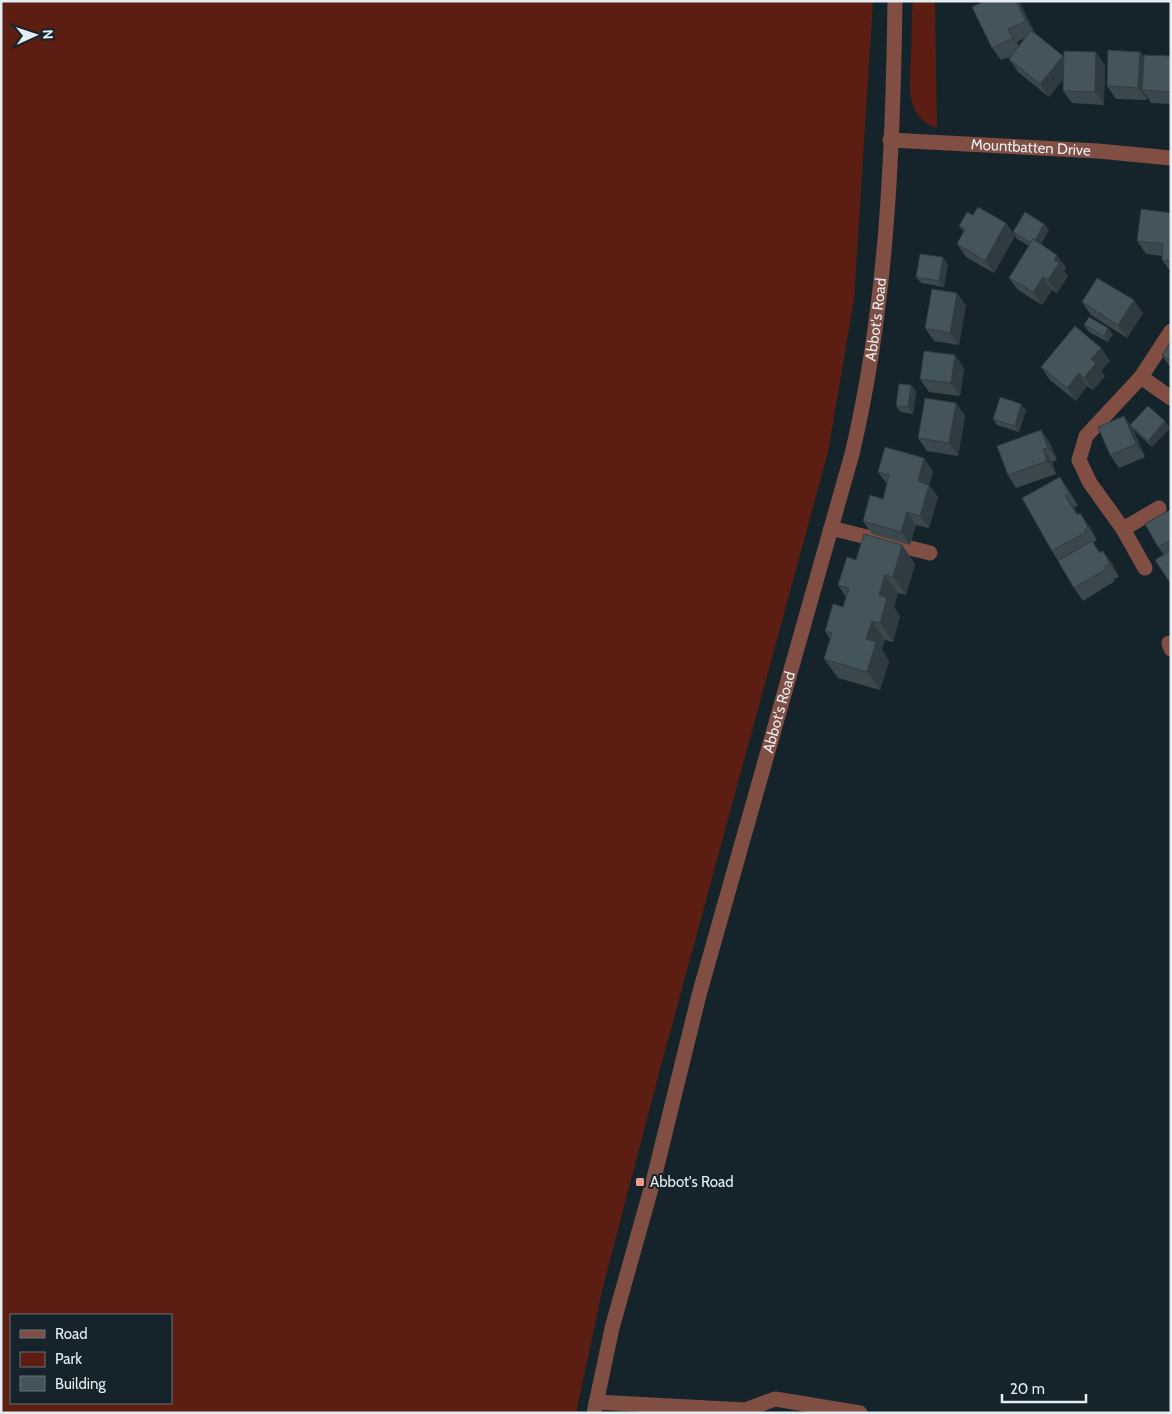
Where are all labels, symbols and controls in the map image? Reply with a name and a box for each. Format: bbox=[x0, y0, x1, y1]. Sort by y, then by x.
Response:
north arrow bbox=[10, 10, 60, 60]
text: N bbox=[39, 29, 57, 40]
street label: Mountbatten Drive bbox=[970, 135, 1092, 160]
street label: Abbot's Road bbox=[861, 277, 890, 362]
street label: Abbot's Road bbox=[759, 669, 799, 755]
place label: Abbot's Road bbox=[650, 1173, 734, 1191]
marker: Abbot's Road bbox=[634, 1176, 646, 1188]
legend bbox=[10, 1314, 172, 1404]
text: Road bbox=[55, 1325, 88, 1343]
text: Park bbox=[55, 1350, 82, 1368]
scale bar bbox=[1002, 1372, 1086, 1404]
text: Building bbox=[55, 1375, 106, 1393]
text: 20 m bbox=[1010, 1380, 1045, 1398]

